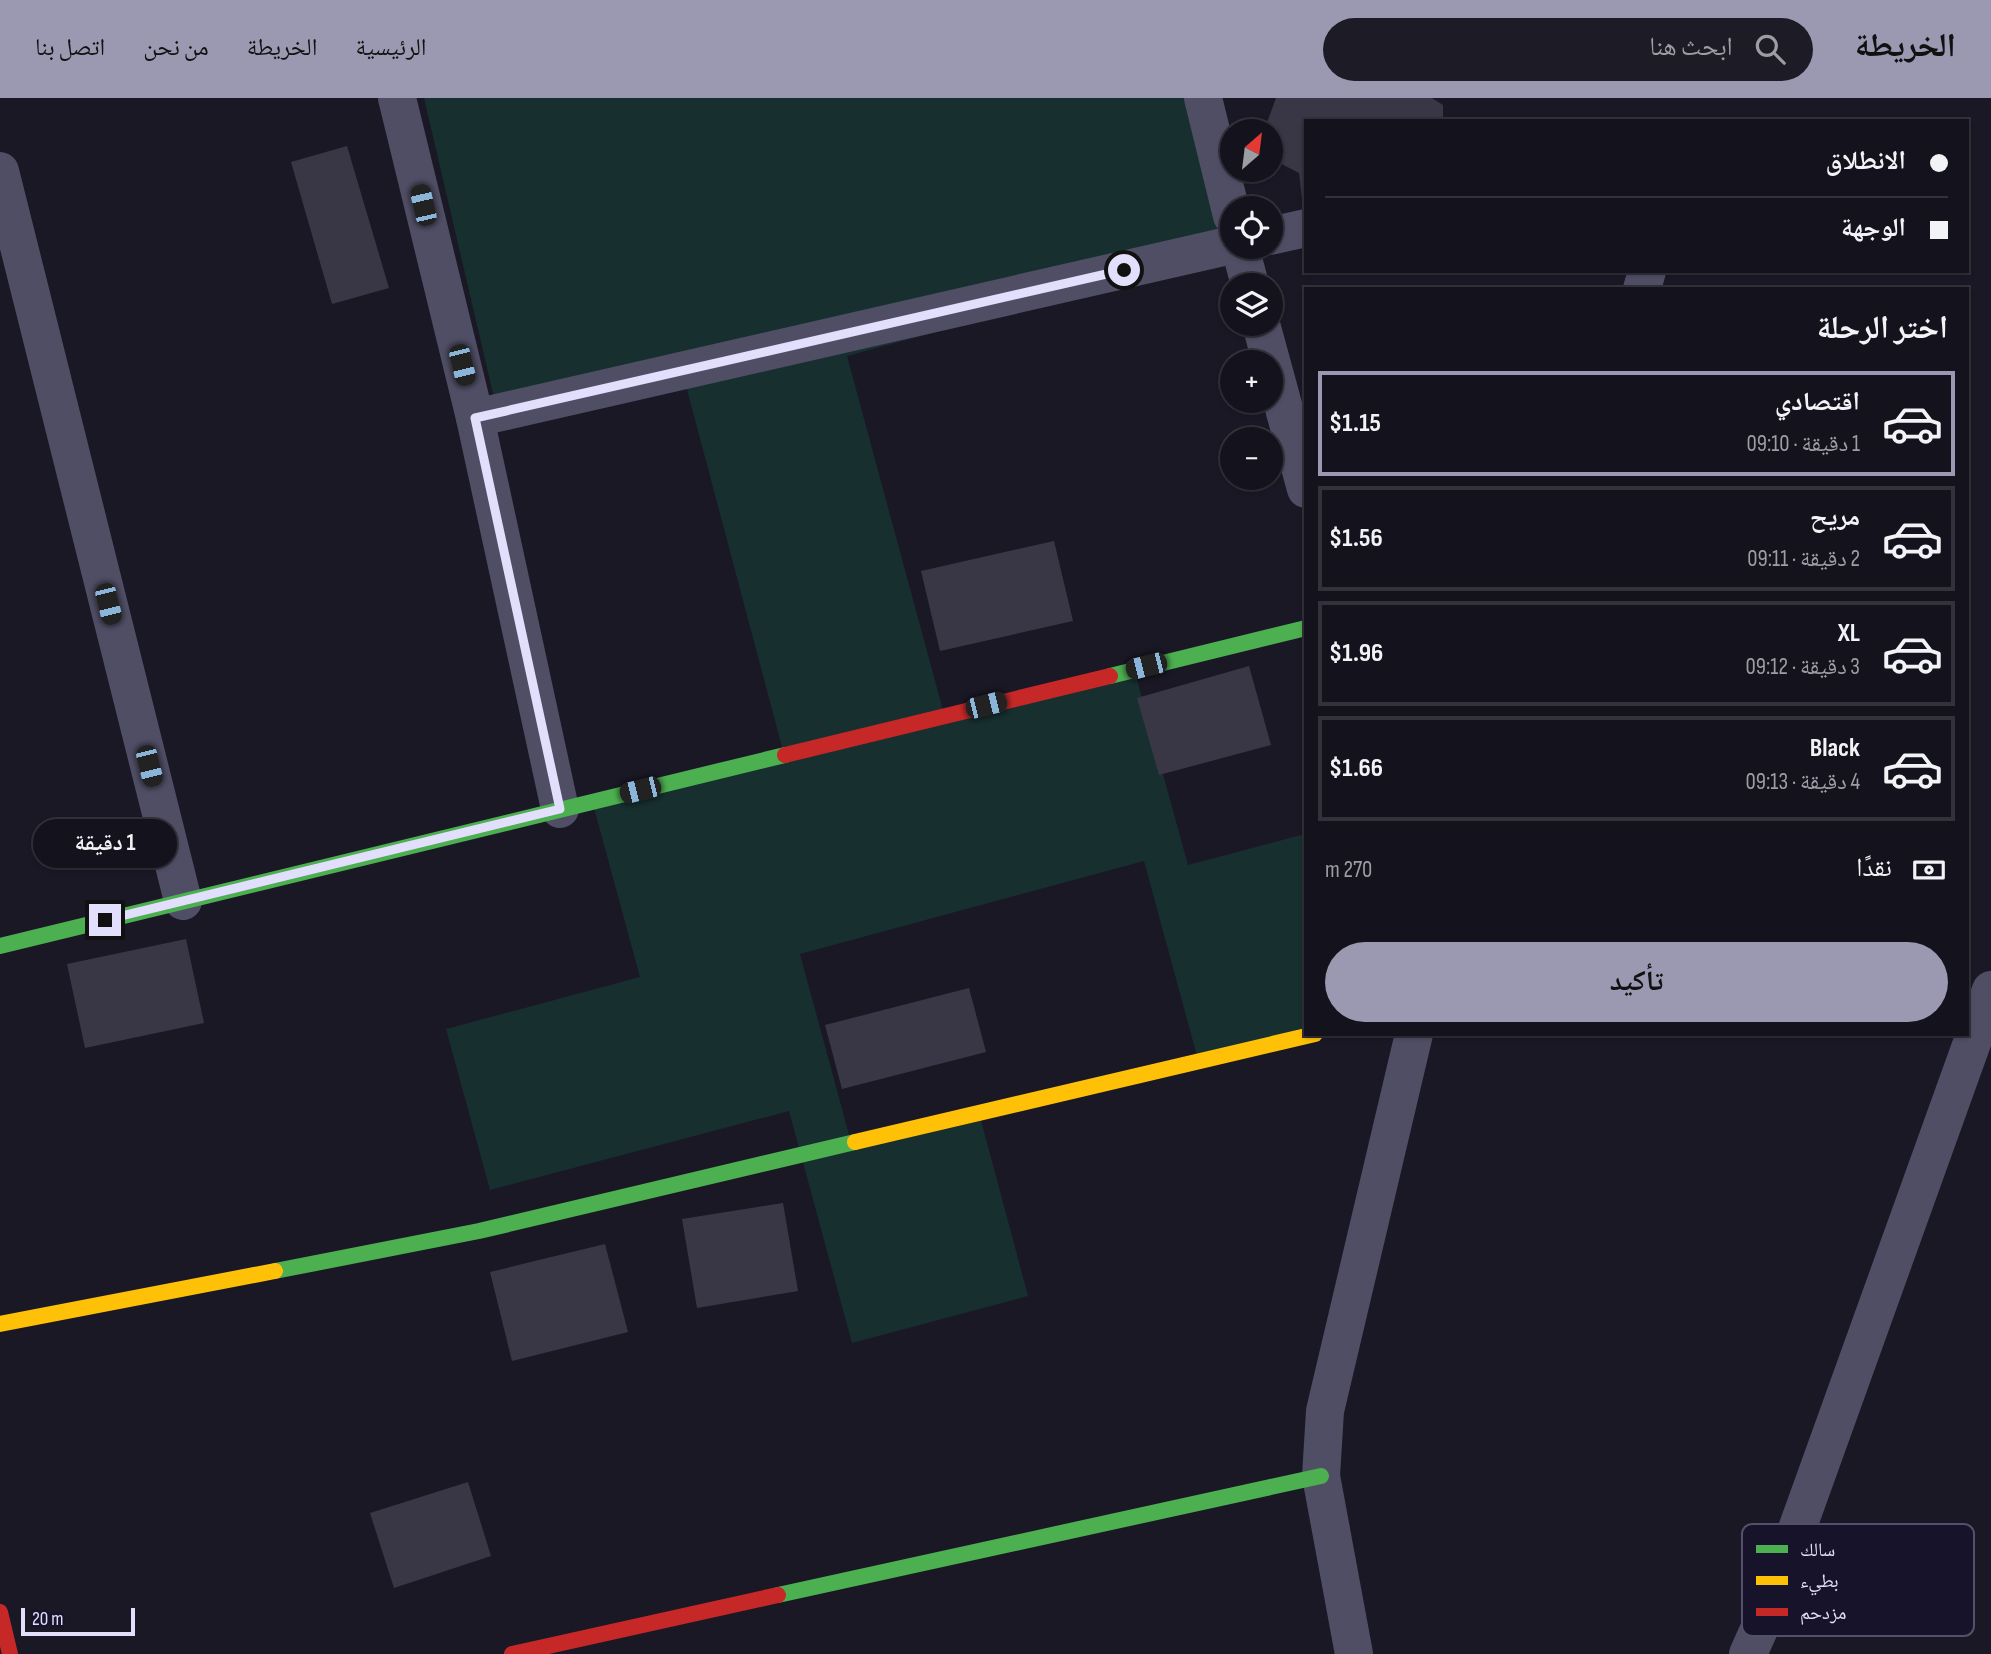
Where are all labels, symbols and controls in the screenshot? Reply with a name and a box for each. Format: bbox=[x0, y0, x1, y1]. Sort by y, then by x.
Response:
search box bbox=[1323, 18, 1813, 81]
text: الخريطة bbox=[1855, 26, 1956, 66]
icon: search bbox=[1751, 30, 1789, 68]
text: ابحث هنا bbox=[1649, 32, 1733, 63]
text: اتصل بنا bbox=[35, 33, 105, 62]
text: من نحن bbox=[143, 33, 209, 62]
text: الخريطة bbox=[247, 33, 317, 62]
text: الرئيسية bbox=[355, 33, 427, 62]
north arrow bbox=[1220, 119, 1283, 182]
map controls bbox=[1220, 119, 1283, 490]
text: الانطلاق bbox=[1826, 146, 1906, 177]
car bbox=[409, 182, 438, 228]
button: locate bbox=[1220, 196, 1283, 259]
text: الوجهة bbox=[1841, 213, 1906, 244]
route start bbox=[1108, 254, 1140, 286]
button: layers bbox=[1220, 273, 1283, 336]
text: اختر الرحلة bbox=[1817, 309, 1948, 348]
car bbox=[447, 342, 478, 388]
button: + bbox=[1220, 350, 1283, 413]
text: اقتصادي bbox=[1775, 387, 1860, 418]
icon: car bbox=[1881, 392, 1944, 455]
text: $1.15 bbox=[1329, 408, 1381, 439]
button: − bbox=[1220, 427, 1283, 490]
text: 1 دقيقة · 09:10 bbox=[1747, 430, 1860, 458]
text: مريح bbox=[1810, 502, 1860, 533]
icon: car bbox=[1881, 507, 1944, 570]
text: $1.56 bbox=[1329, 523, 1383, 554]
text: 2 دقيقة · 09:11 bbox=[1747, 545, 1860, 573]
car bbox=[93, 581, 124, 627]
text: XL bbox=[1838, 618, 1860, 649]
icon: car bbox=[1881, 622, 1944, 685]
text: $1.96 bbox=[1329, 638, 1383, 669]
car bbox=[1124, 651, 1169, 681]
text: 3 دقيقة · 09:12 bbox=[1745, 653, 1860, 681]
car bbox=[964, 690, 1009, 720]
text: Black bbox=[1810, 733, 1860, 764]
icon: car bbox=[1881, 737, 1944, 800]
car bbox=[134, 743, 165, 789]
text: $1.66 bbox=[1329, 753, 1383, 784]
text: 4 دقيقة · 09:13 bbox=[1746, 768, 1860, 796]
car bbox=[618, 775, 663, 805]
callout: 1 دقيقة bbox=[33, 818, 177, 868]
text: 1 دقيقة bbox=[75, 829, 135, 857]
icon: cash bbox=[1910, 851, 1948, 889]
text: نقدًا bbox=[1856, 853, 1892, 884]
text: 270 m bbox=[1325, 856, 1372, 884]
route end bbox=[89, 904, 121, 936]
button: تأكيد bbox=[1325, 942, 1948, 1022]
legend bbox=[1742, 1524, 1974, 1636]
text: سالك bbox=[1800, 1539, 1835, 1562]
text: بطيء bbox=[1800, 1570, 1839, 1596]
text: مزدحم bbox=[1800, 1602, 1846, 1625]
scale bar bbox=[21, 1605, 135, 1637]
text: 20 m bbox=[32, 1608, 64, 1631]

